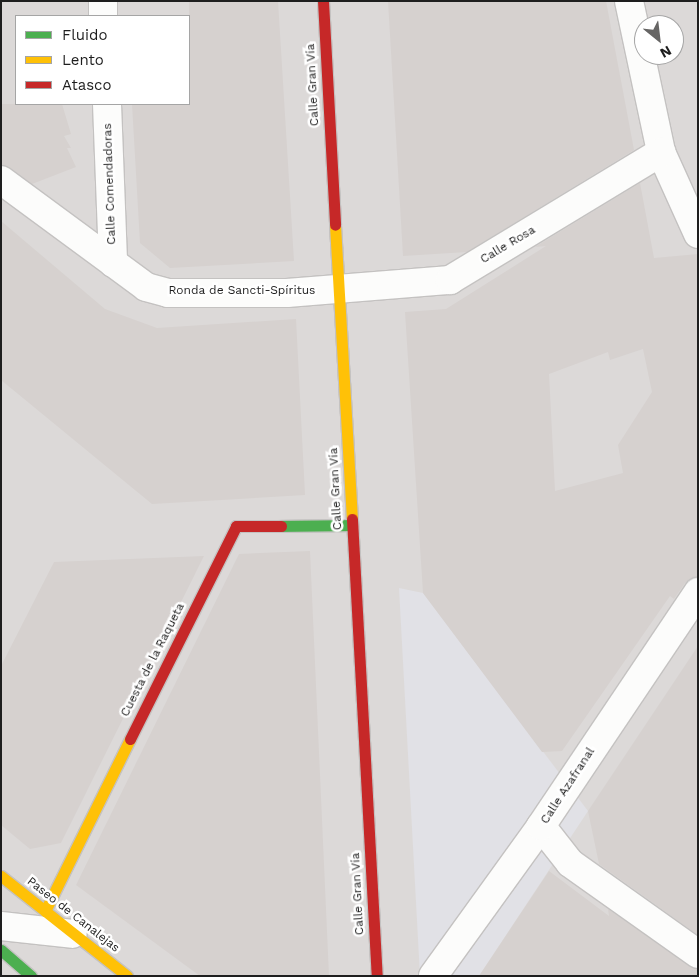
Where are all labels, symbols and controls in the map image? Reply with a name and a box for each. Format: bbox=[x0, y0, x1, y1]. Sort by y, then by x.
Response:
legend bbox=[15, 15, 190, 105]
north arrow bbox=[634, 15, 684, 65]
text: Fluido bbox=[62, 26, 107, 44]
street label: Calle Gran Vía bbox=[304, 43, 322, 127]
text: N bbox=[657, 43, 674, 62]
text: Lento bbox=[62, 51, 104, 69]
text: Atasco bbox=[62, 76, 111, 94]
street label: Calle Comendadoras bbox=[101, 123, 119, 245]
street label: Calle Rosa bbox=[478, 223, 538, 267]
street label: Ronda de Sancti-Spíritus bbox=[168, 284, 316, 298]
street label: Calle Gran Vía bbox=[327, 447, 345, 531]
street label: Cuesta de la Raqueta bbox=[118, 601, 188, 719]
street label: Calle Azafranal bbox=[538, 745, 598, 827]
street label: Calle Gran Vía bbox=[349, 852, 367, 936]
street label: Paseo de Canalejas bbox=[24, 874, 122, 956]

